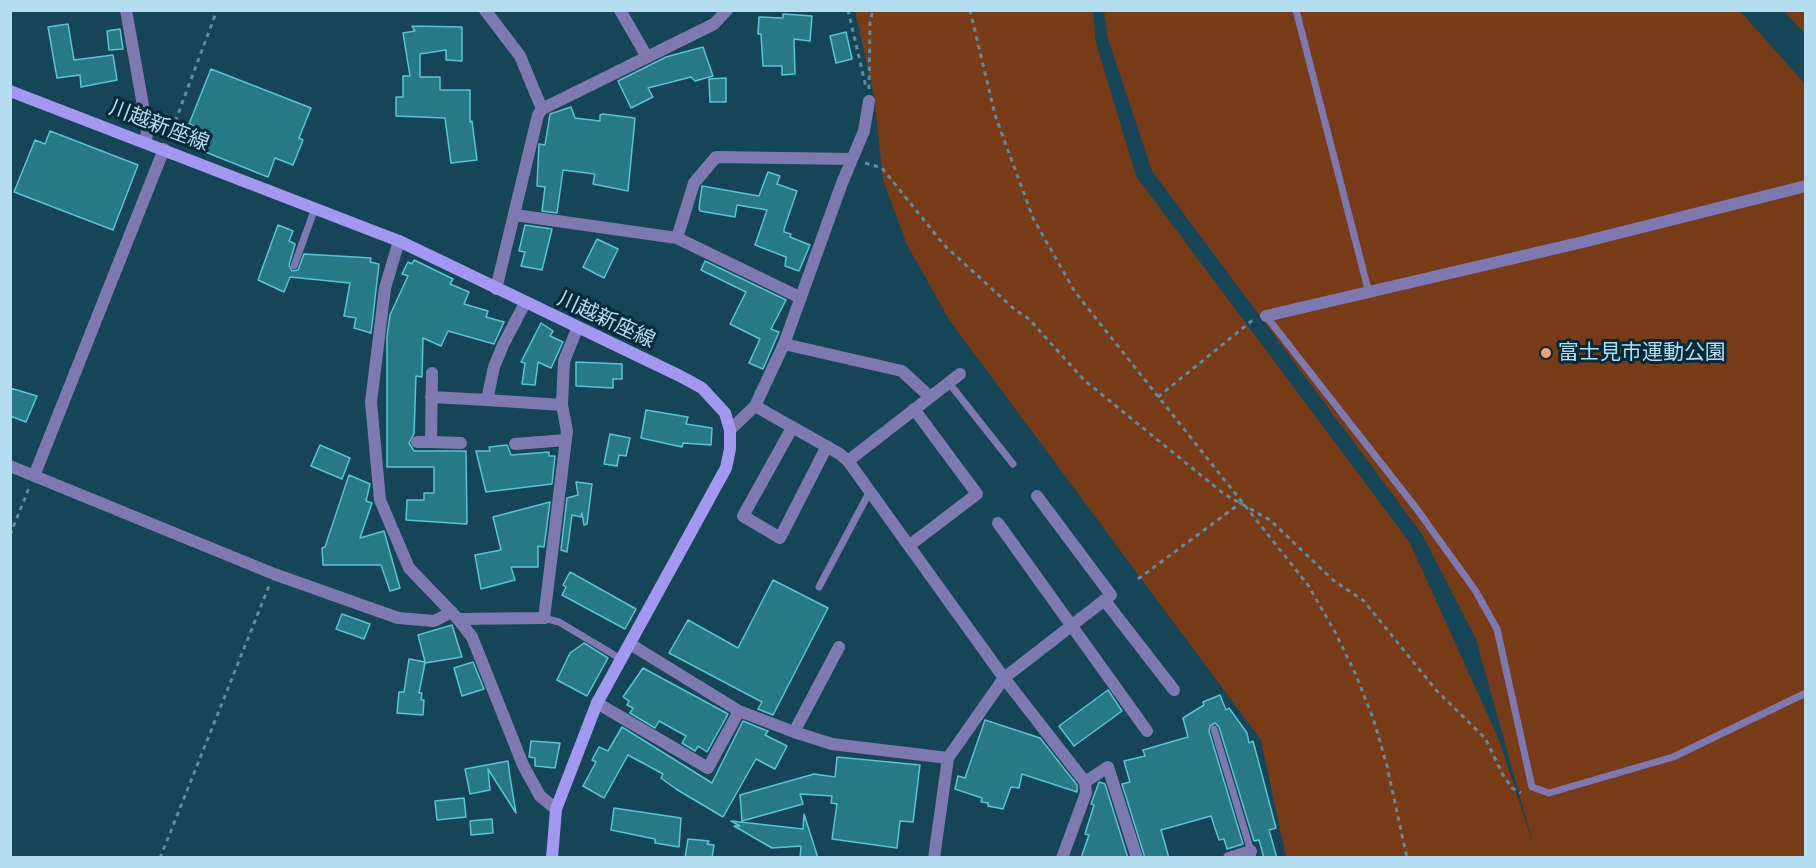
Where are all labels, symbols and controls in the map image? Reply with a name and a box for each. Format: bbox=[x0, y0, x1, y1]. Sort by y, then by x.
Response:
street label: 川越新座線 bbox=[105, 95, 213, 157]
street label: 川越新座線 bbox=[553, 286, 659, 354]
place label: 富士見市運動公園 bbox=[1558, 340, 1726, 366]
marker: 富士見市運動公園 bbox=[1539, 346, 1553, 360]

